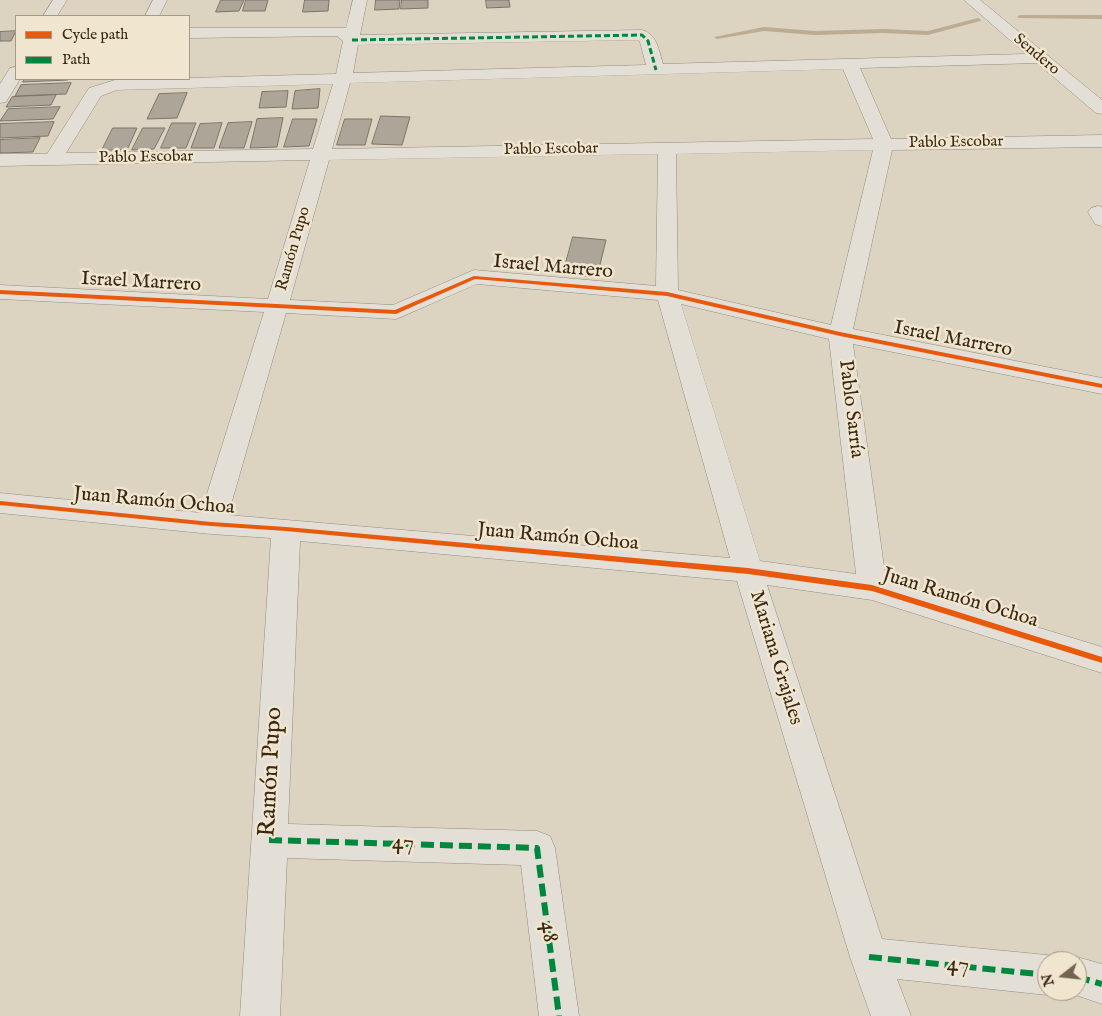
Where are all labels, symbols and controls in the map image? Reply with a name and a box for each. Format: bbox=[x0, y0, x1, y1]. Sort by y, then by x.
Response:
legend bbox=[15, 15, 190, 80]
text: Cycle path bbox=[62, 25, 128, 44]
street label: Sendero bbox=[1009, 30, 1063, 80]
text: Path bbox=[62, 50, 90, 69]
street label: Pablo Escobar bbox=[909, 133, 1003, 153]
street label: Pablo Escobar bbox=[504, 140, 598, 160]
street label: Pablo Escobar bbox=[99, 148, 193, 168]
street label: Ramón Pupo bbox=[273, 205, 315, 293]
street label: Israel Marrero bbox=[492, 251, 614, 285]
street label: Israel Marrero bbox=[80, 268, 202, 298]
street label: Israel Marrero bbox=[892, 317, 1014, 363]
street label: Pablo Sarría bbox=[832, 359, 868, 459]
street label: Juan Ramón Ochoa bbox=[72, 483, 236, 521]
street label: Juan Ramón Ochoa bbox=[476, 519, 640, 557]
street label: Juan Ramón Ochoa bbox=[879, 564, 1041, 634]
street label: Mariana Grajales bbox=[743, 588, 807, 728]
street label: Ramón Pupo bbox=[254, 706, 290, 838]
street label: 47 bbox=[391, 829, 415, 859]
street label: 48 bbox=[532, 920, 564, 944]
street label: 47 bbox=[946, 951, 970, 981]
north arrow bbox=[1037, 951, 1087, 1001]
text: N bbox=[1038, 972, 1059, 988]

